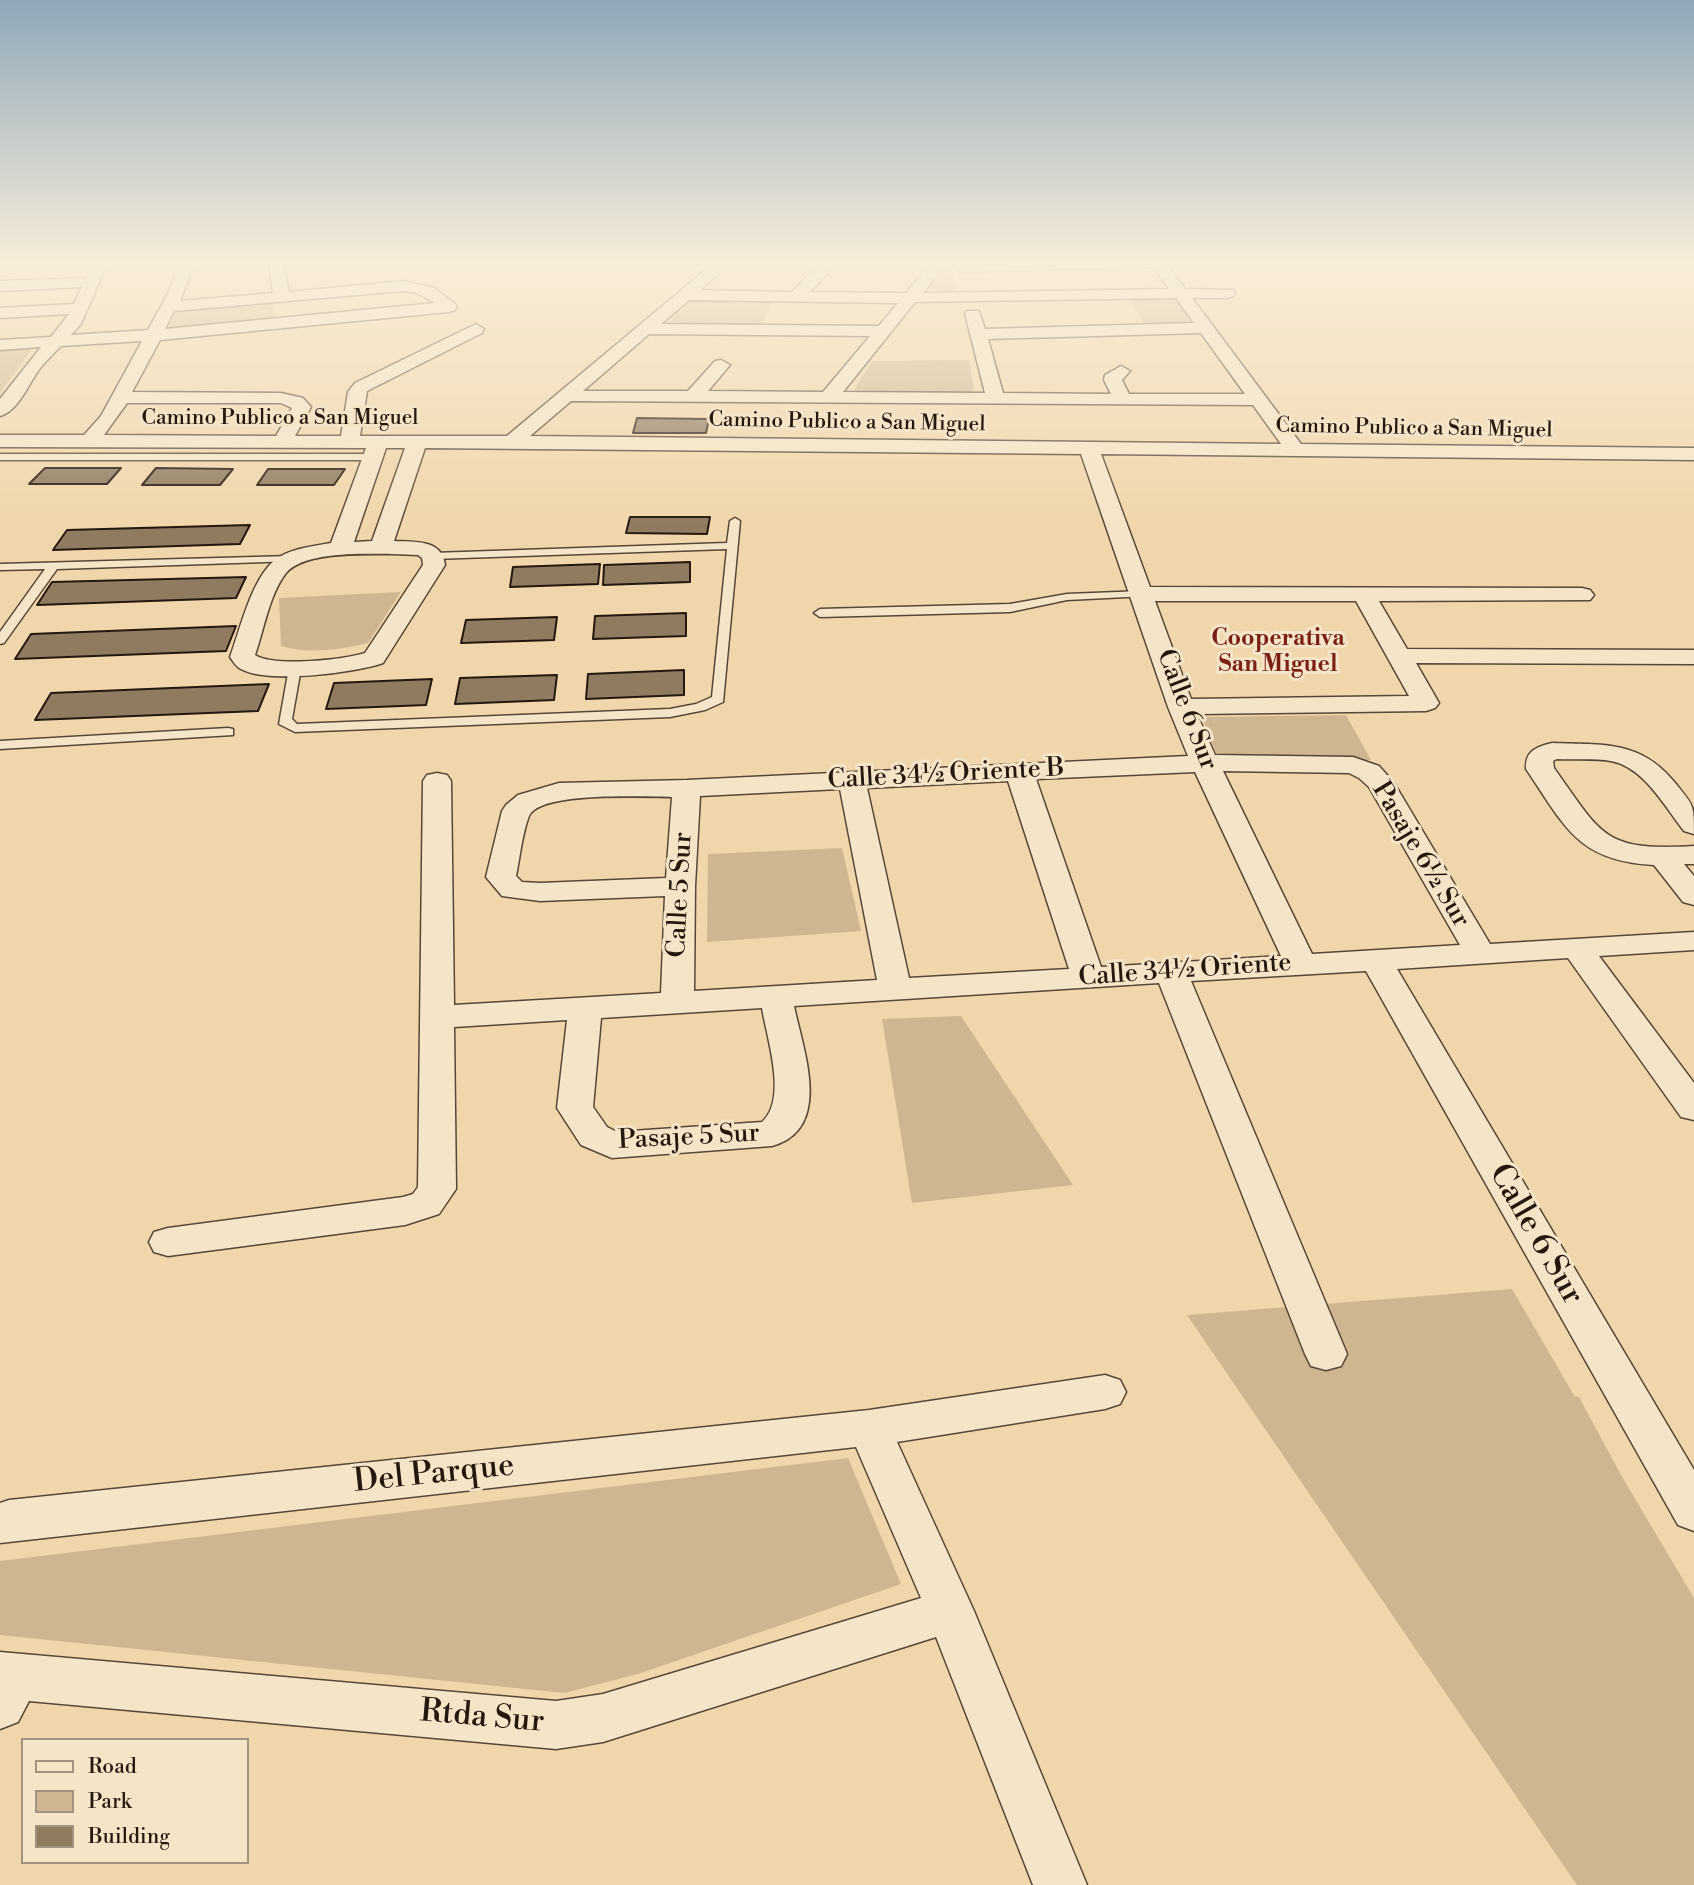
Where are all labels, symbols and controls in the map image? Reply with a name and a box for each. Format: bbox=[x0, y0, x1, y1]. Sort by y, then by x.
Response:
street label: Camino Publico a San Miguel bbox=[141, 406, 419, 432]
street label: Camino Publico a San Miguel bbox=[708, 408, 986, 438]
street label: Camino Publico a San Miguel bbox=[1275, 414, 1553, 444]
district label: Cooperativa San Miguel bbox=[1211, 625, 1345, 679]
street label: Calle 6 Sur bbox=[1149, 645, 1223, 775]
street label: Calle 34½ Oriente B bbox=[827, 753, 1065, 797]
street label: Pasaje 6½ Sur bbox=[1364, 776, 1476, 934]
street label: Calle 5 Sur bbox=[662, 831, 700, 959]
street label: Calle 34½ Oriente bbox=[1077, 948, 1293, 994]
street label: Pasaje 5 Sur bbox=[617, 1119, 761, 1157]
street label: Calle 6 Sur bbox=[1479, 1158, 1591, 1312]
street label: Del Parque bbox=[352, 1447, 516, 1503]
street label: Rtda Sur bbox=[418, 1693, 546, 1743]
legend bbox=[21, 1738, 248, 1864]
text: Road bbox=[88, 1754, 137, 1780]
text: Park bbox=[88, 1789, 132, 1815]
text: Building bbox=[88, 1824, 170, 1850]

